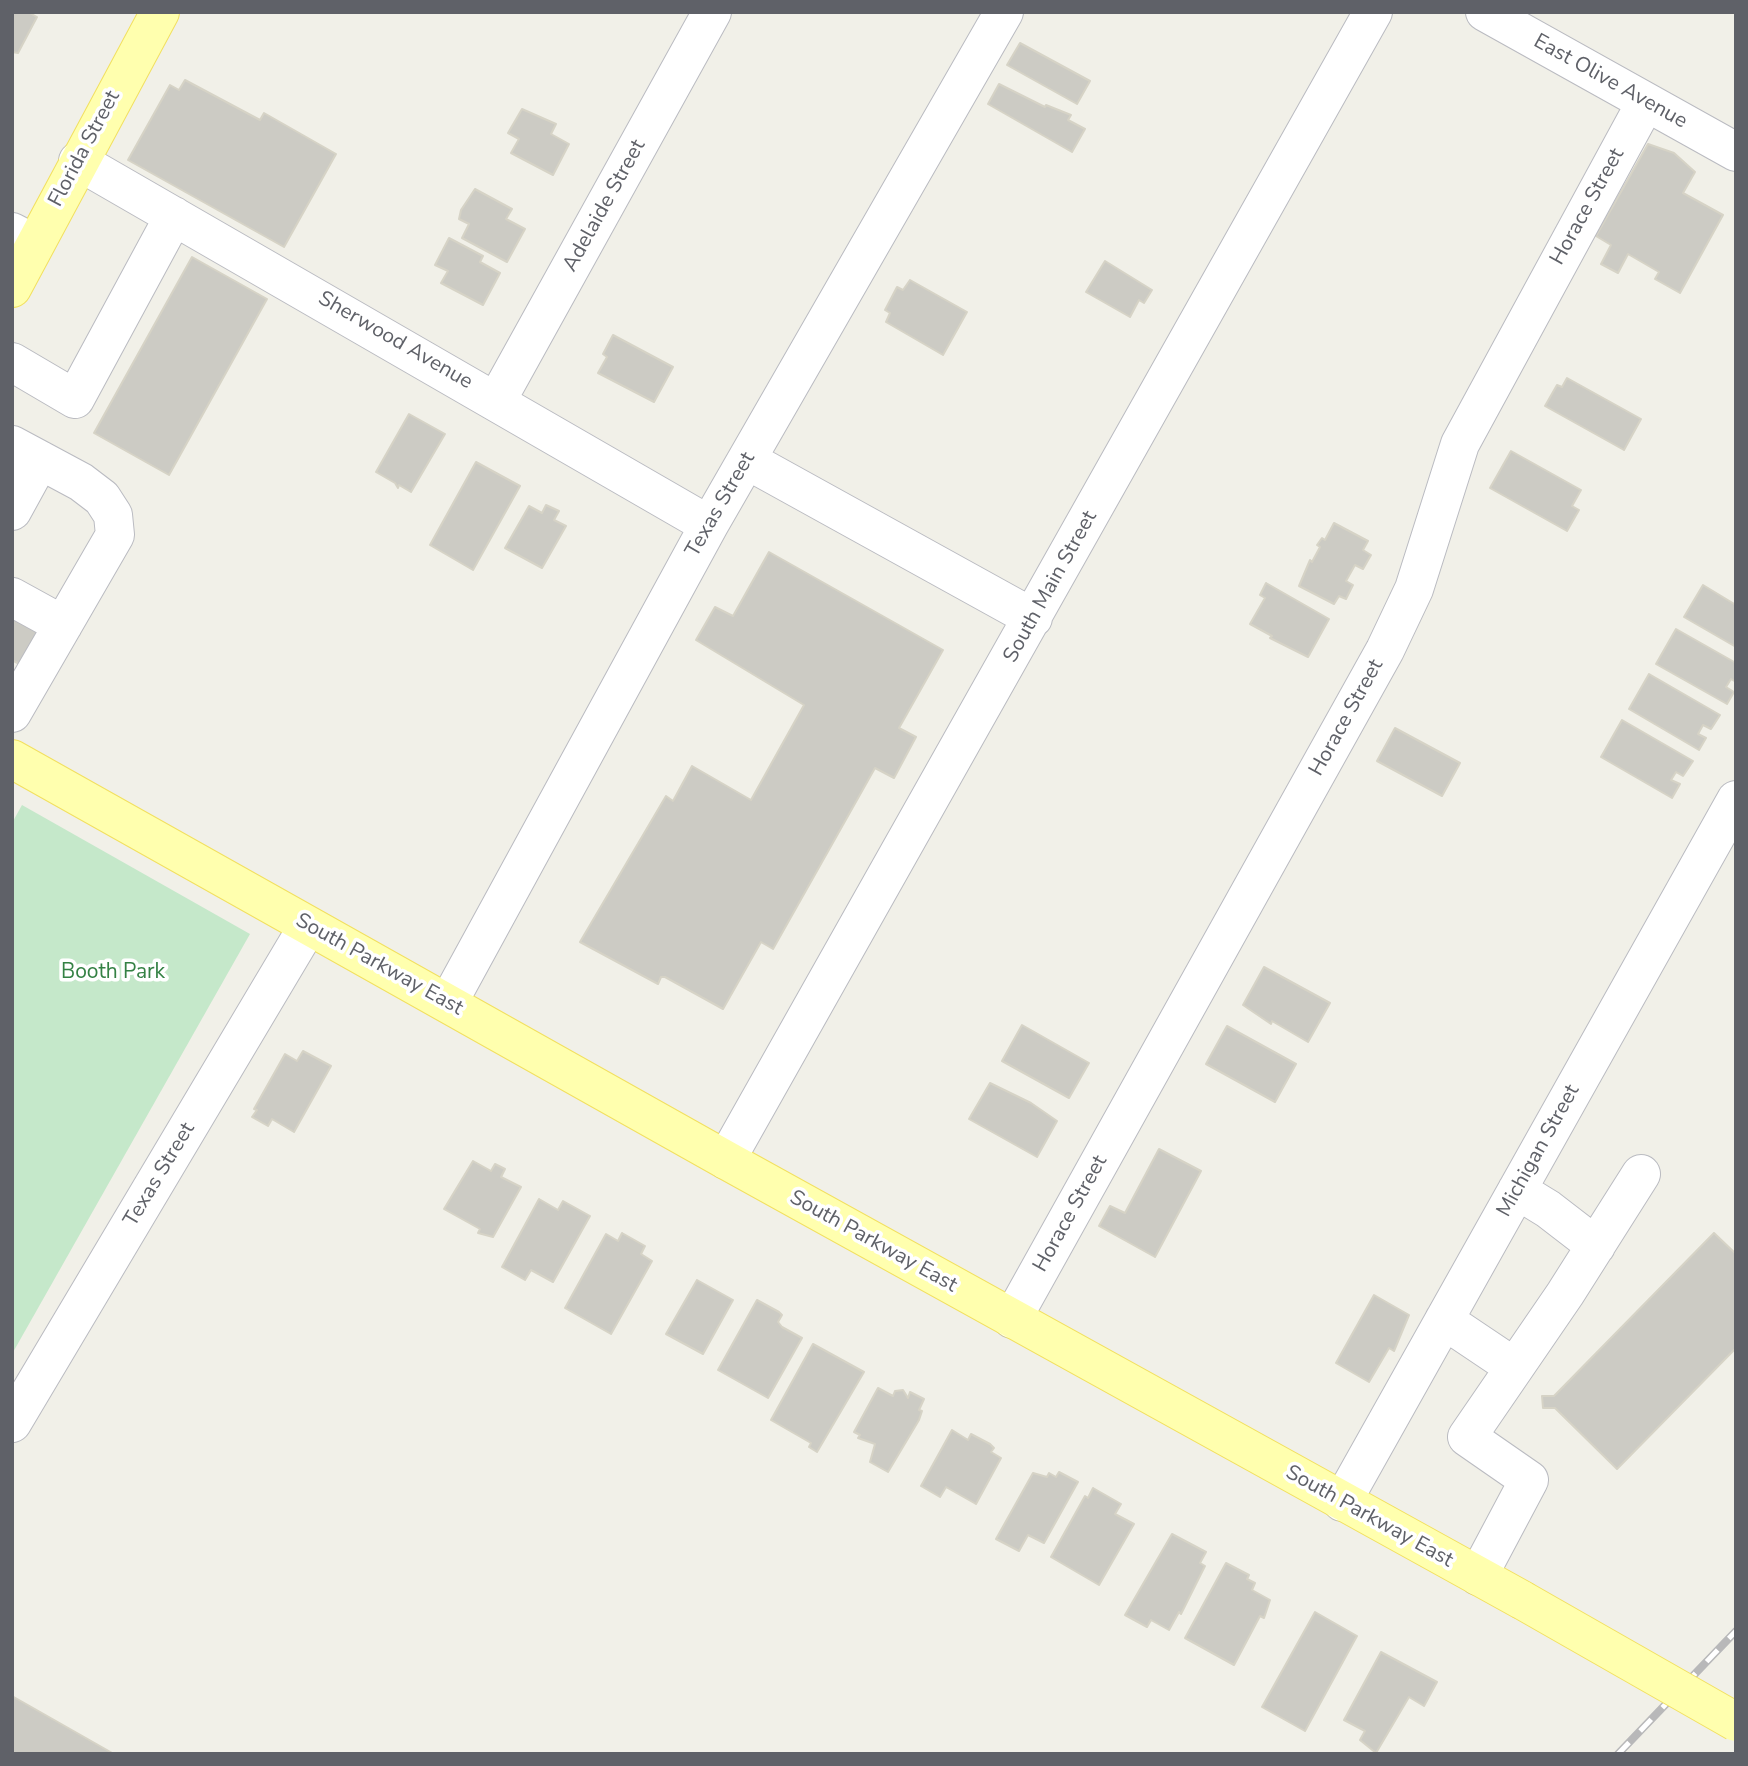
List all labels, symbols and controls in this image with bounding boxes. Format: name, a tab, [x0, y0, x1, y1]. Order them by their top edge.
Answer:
street label: East Olive Avenue	[1529, 29, 1691, 135]
street label: Florida Street	[44, 87, 126, 211]
street label: Adelaide Street	[558, 136, 652, 276]
street label: Horace Street	[1546, 144, 1630, 270]
street label: Sherwood Avenue	[313, 287, 477, 395]
street label: Texas Street	[681, 448, 761, 562]
street label: South Main Street	[999, 507, 1103, 667]
street label: Horace Street	[1305, 655, 1389, 781]
street label: South Parkway East	[291, 908, 467, 1022]
park label: Booth Park	[61, 960, 165, 986]
street label: Michigan Street	[1492, 1080, 1586, 1222]
street label: Texas Street	[119, 1118, 201, 1232]
street label: Horace Street	[1029, 1151, 1113, 1277]
street label: South Parkway East	[785, 1185, 961, 1299]
street label: South Parkway East	[1281, 1460, 1457, 1574]

